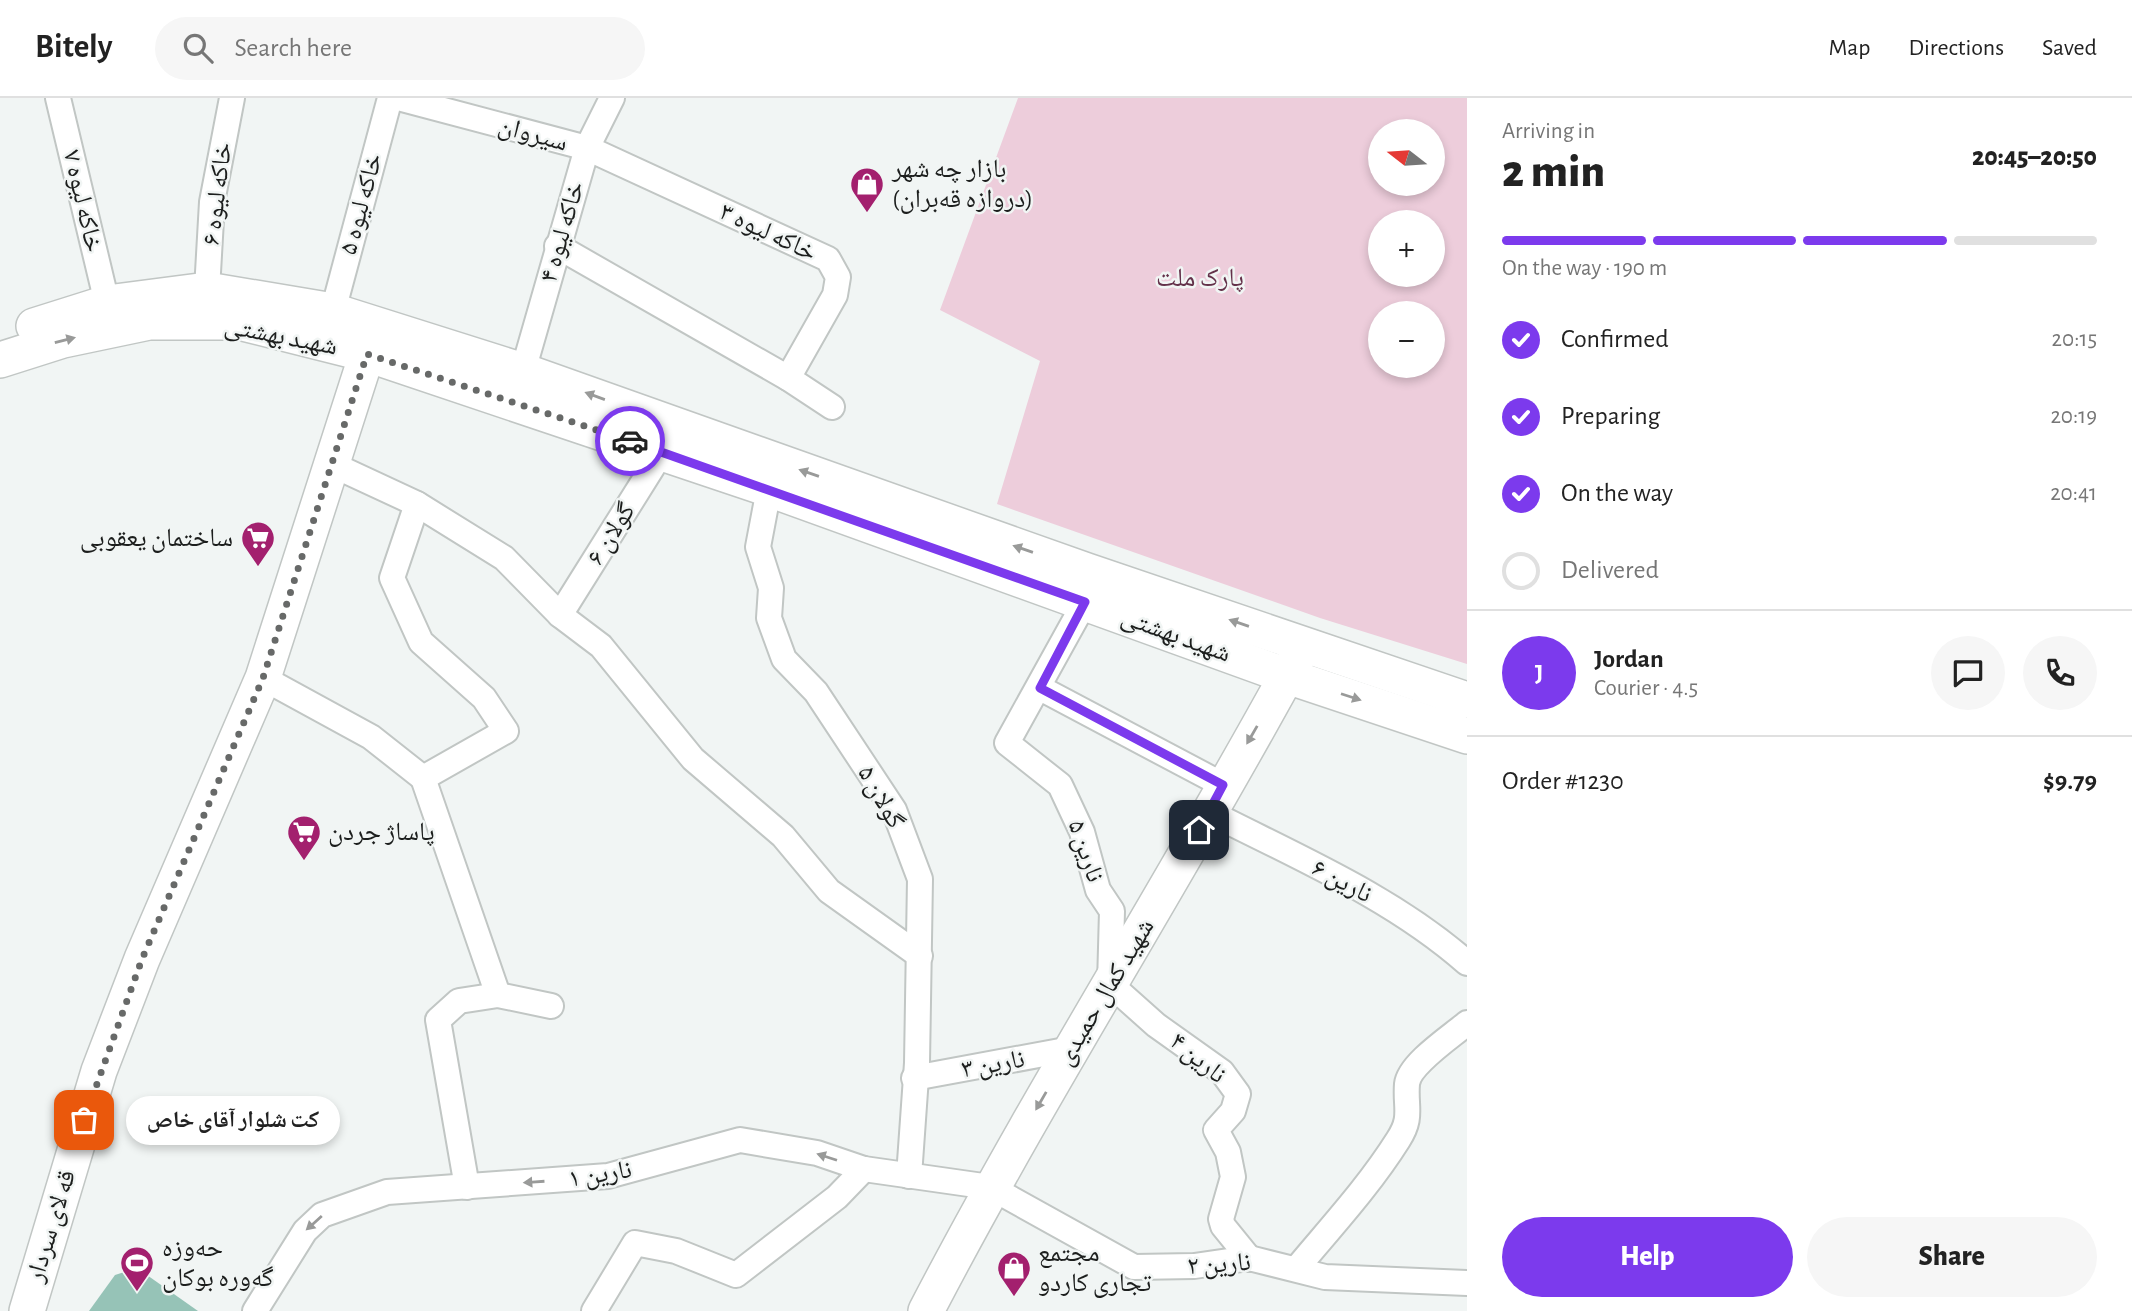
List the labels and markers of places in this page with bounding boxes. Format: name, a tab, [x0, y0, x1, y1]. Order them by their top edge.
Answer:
place label: بازار چه شهر (دروازه قه‌بران)	[891, 156, 1033, 214]
shop icon: بازار چه شهر (دروازه قه‌بران)	[848, 165, 886, 214]
supermarket icon: ساختمان یعقوبی	[239, 519, 277, 568]
place label: ساختمان یعقوبی	[80, 525, 233, 553]
pin	[1169, 800, 1229, 860]
supermarket icon: پاساژ جردن	[285, 813, 323, 862]
place label: پاساژ جردن	[328, 819, 435, 847]
pin	[54, 1090, 114, 1150]
callout: کت شلوار آقای خاص	[126, 1096, 340, 1144]
place label: حه‌وزه گه‌وره بوکان	[162, 1235, 274, 1293]
place label: مجتمع تجاری کاردو	[1038, 1240, 1152, 1298]
sports icon: حه‌وزه گه‌وره بوکان	[118, 1244, 156, 1293]
shop icon: مجتمع تجاری کاردو	[995, 1249, 1033, 1298]

